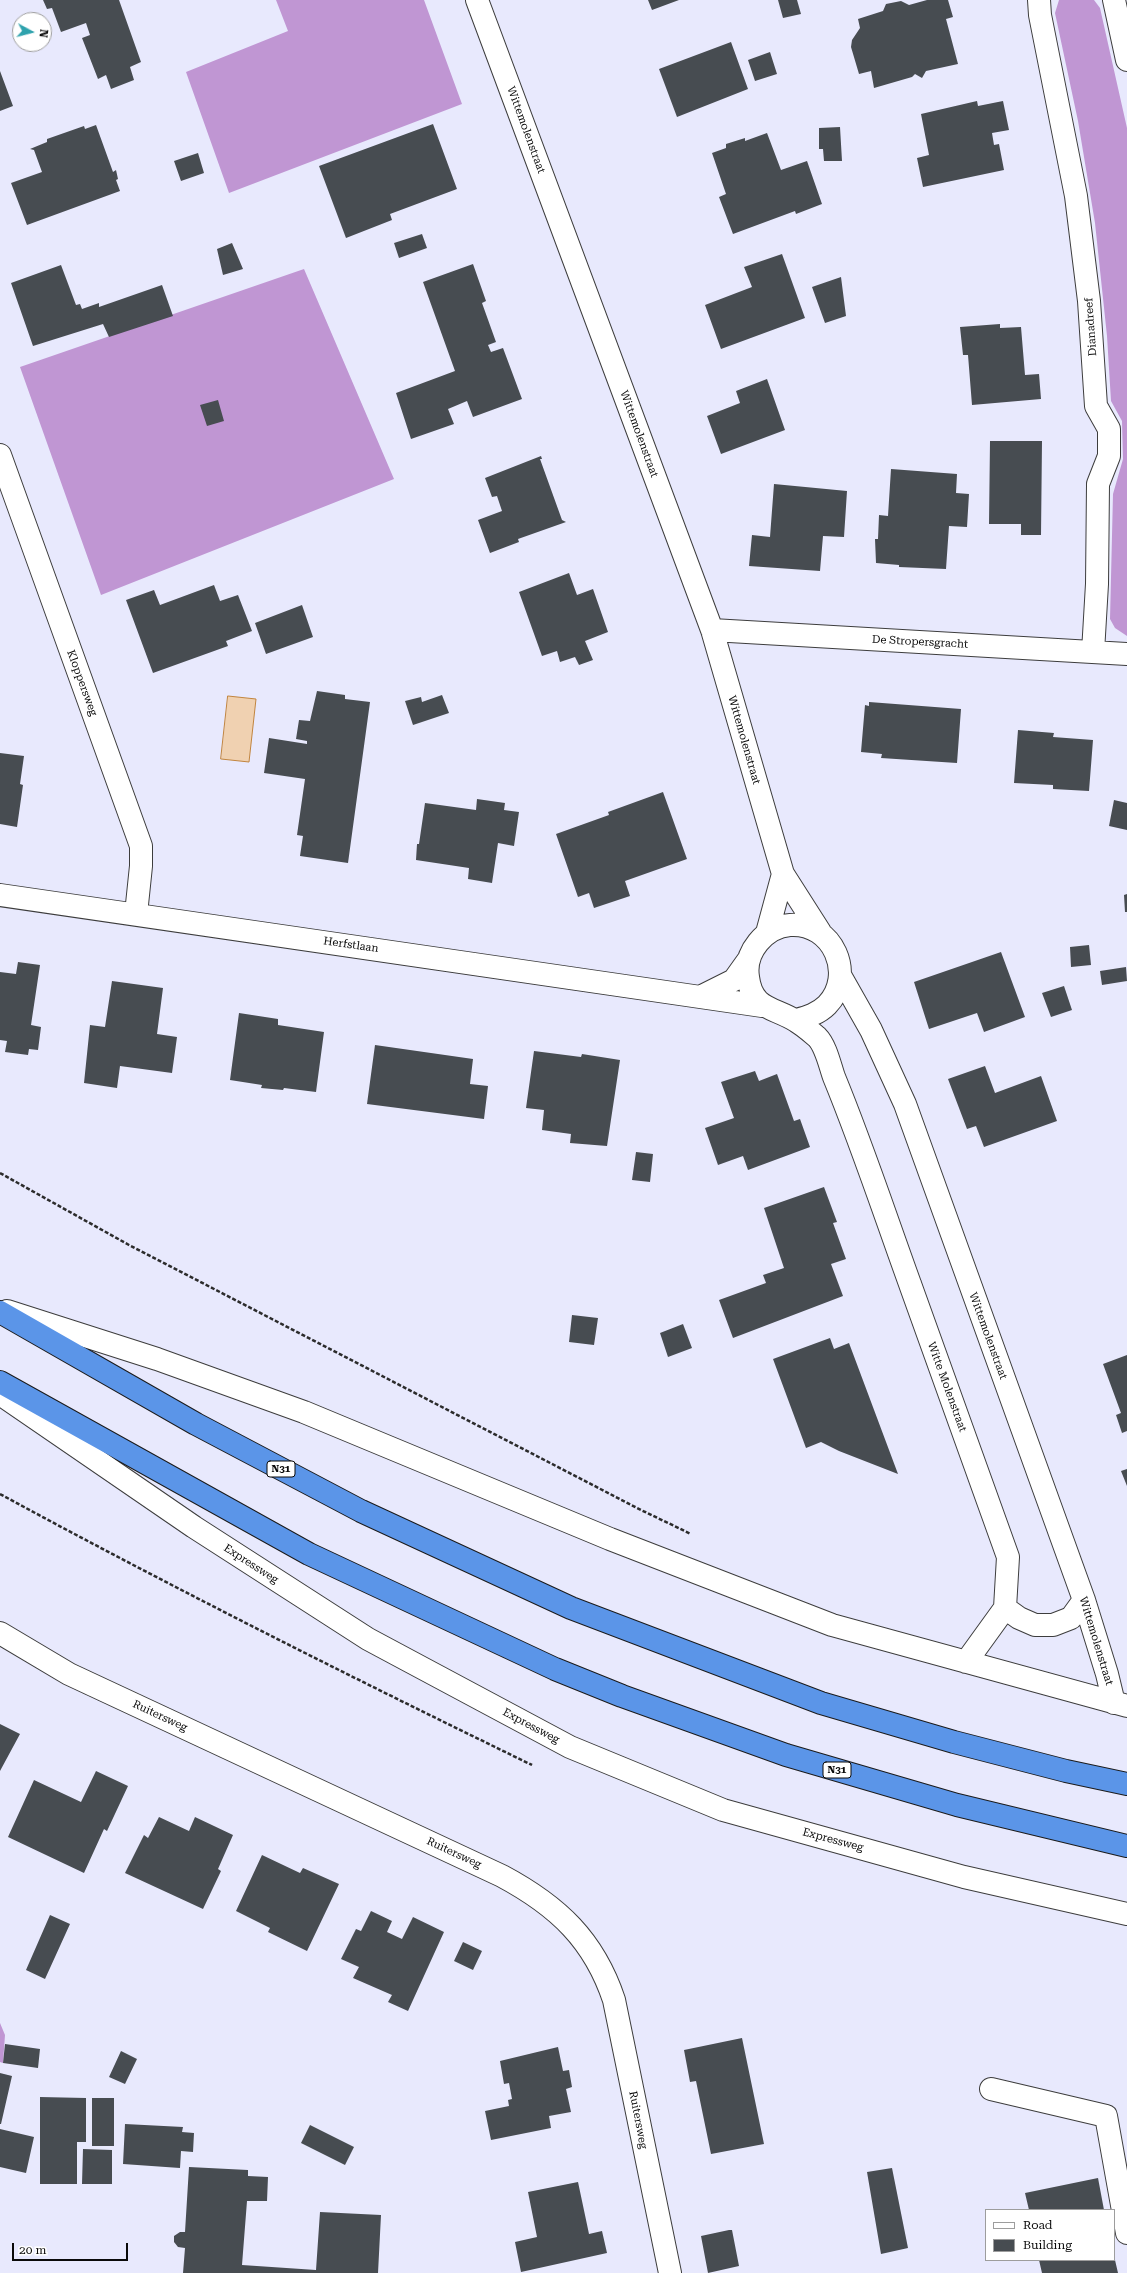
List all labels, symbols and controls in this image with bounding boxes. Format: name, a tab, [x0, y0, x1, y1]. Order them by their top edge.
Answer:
north arrow	[12, 12, 52, 52]
text: N	[36, 28, 50, 38]
street label: Wittemolenstraat	[504, 85, 548, 175]
street label: Dianadreef	[1082, 297, 1100, 357]
street label: Wittemolenstraat	[617, 389, 661, 479]
street label: De Stropersgracht	[872, 633, 968, 651]
street label: Kloppersweg	[64, 648, 100, 718]
street label: Wittemolenstraat	[725, 694, 763, 786]
street label: Herfstlaan	[323, 935, 379, 955]
street label: Wittemolenstraat	[966, 1291, 1010, 1381]
street label: Witte Molenstraat	[925, 1340, 969, 1434]
road number: N31	[267, 1461, 295, 1477]
street label: Expressweg	[221, 1541, 281, 1587]
street label: Wittemolenstraat	[1076, 1595, 1116, 1687]
street label: Ruitersweg	[131, 1698, 189, 1734]
street label: Expressweg	[500, 1706, 562, 1746]
road number: N31	[823, 1762, 851, 1778]
street label: Expressweg	[801, 1826, 865, 1854]
street label: Ruitersweg	[425, 1835, 483, 1871]
street label: Ruitersweg	[626, 2090, 650, 2150]
legend	[985, 2209, 1115, 2261]
text: Road	[1023, 2218, 1052, 2232]
scale bar	[14, 2235, 130, 2261]
text: Building	[1023, 2238, 1072, 2252]
text: 20 m	[19, 2243, 46, 2257]

